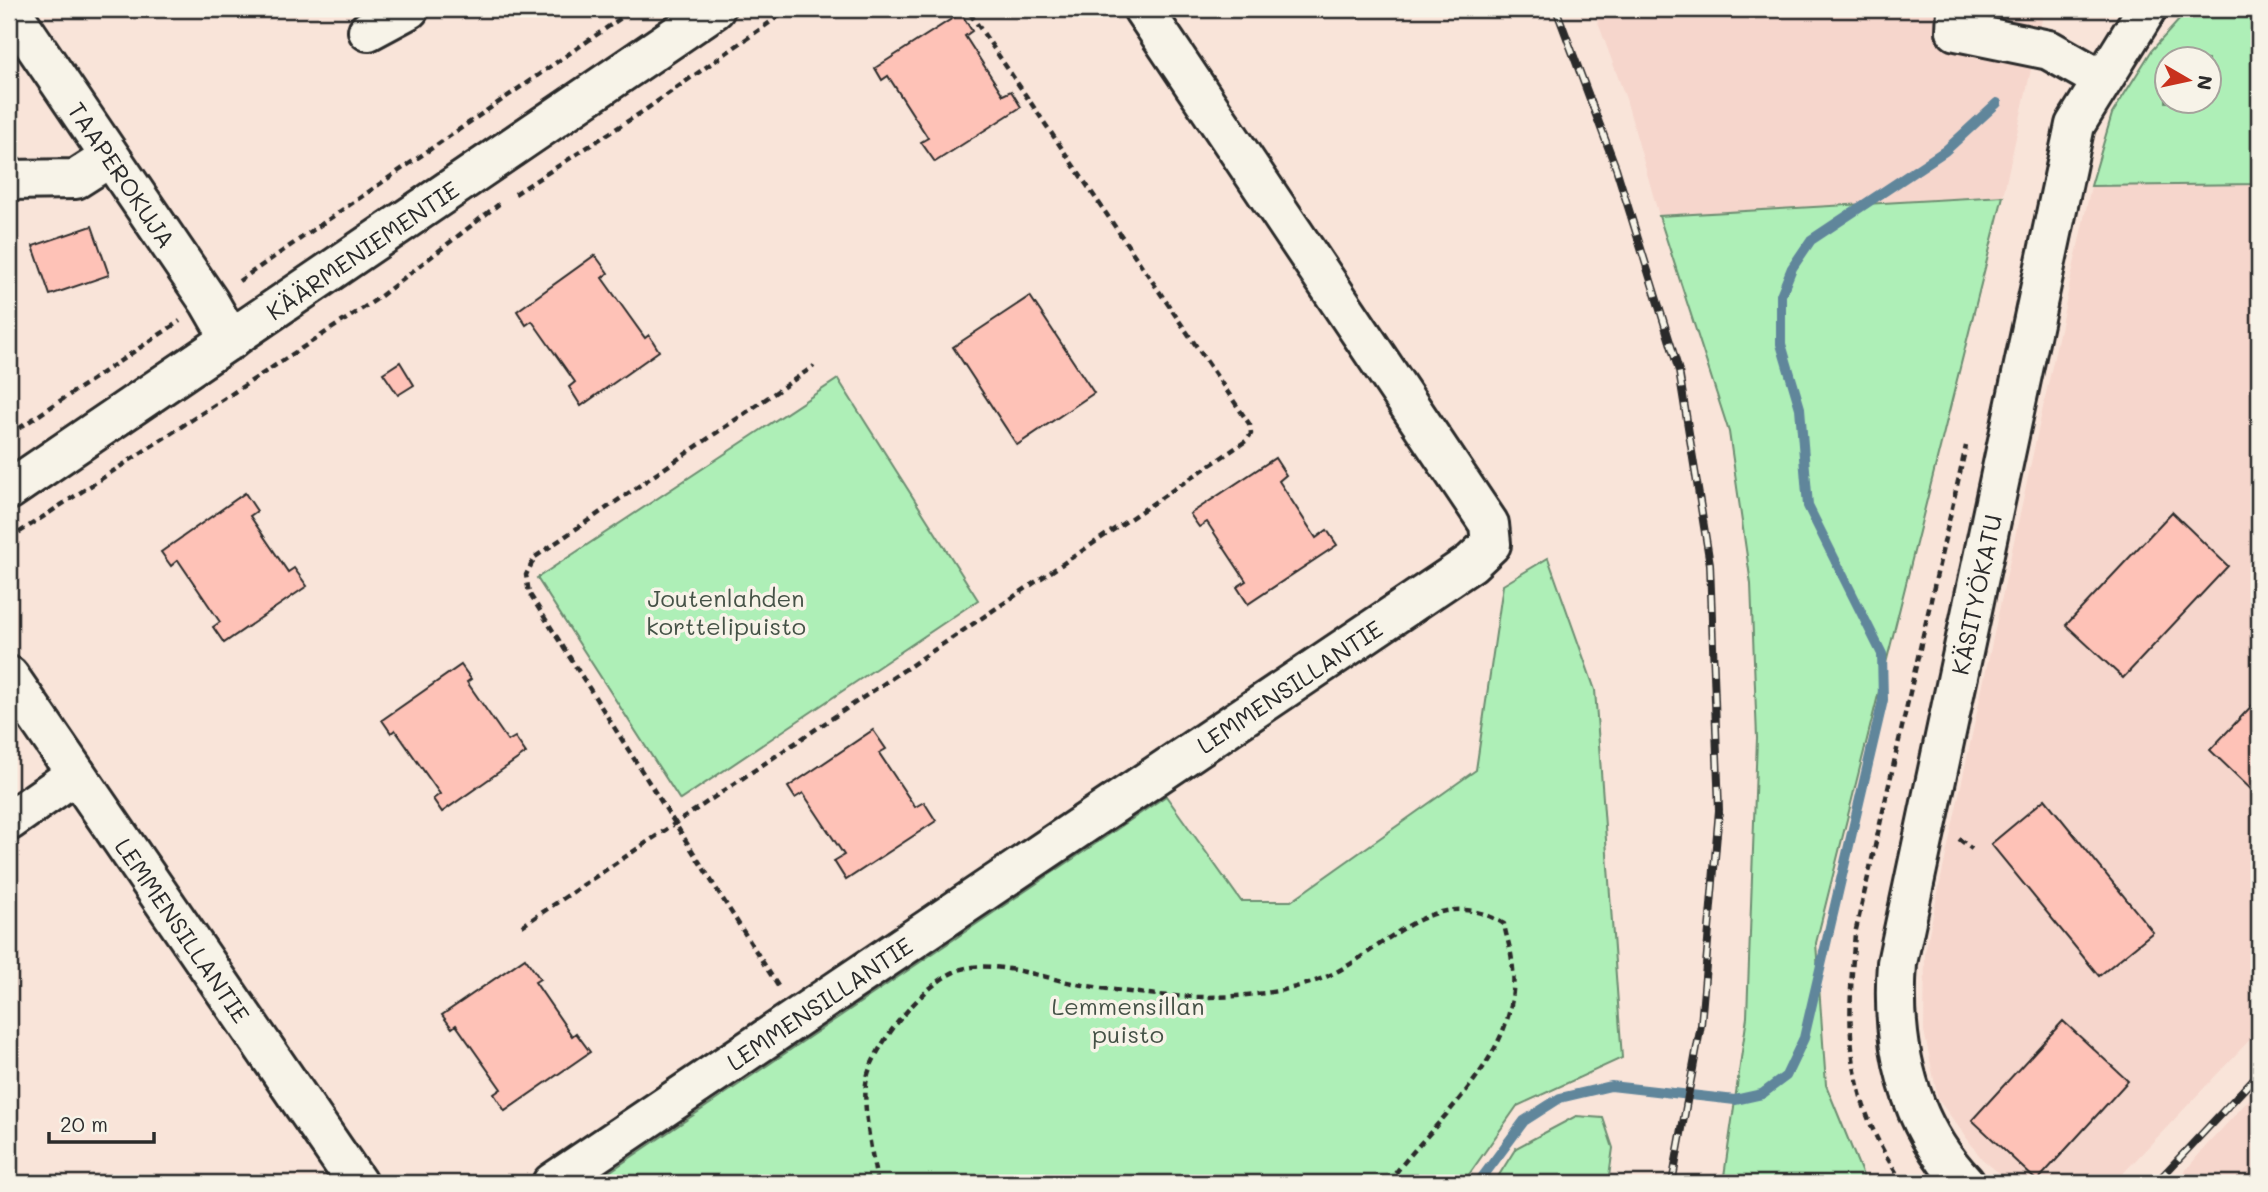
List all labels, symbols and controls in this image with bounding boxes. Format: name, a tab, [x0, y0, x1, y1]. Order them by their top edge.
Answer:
north arrow	[2152, 46, 2222, 116]
text: N	[2192, 74, 2219, 92]
street label: TAAPEROKUJA	[62, 95, 183, 253]
street label: KÄÄRMENIEMENTIE	[260, 173, 464, 326]
street label: KÄSITYÖKATU	[1943, 512, 2007, 677]
park label: Joutenlahden korttelipuisto	[646, 582, 806, 641]
street label: LEMMENSILLANTIE	[1190, 612, 1388, 759]
street label: LEMMENSILLANTIE	[109, 832, 258, 1028]
street label: LEMMENSILLANTIE	[720, 929, 918, 1077]
park label: Lemmensillan puisto	[1051, 990, 1205, 1049]
scale bar	[49, 1101, 154, 1145]
text: 20 m	[60, 1110, 108, 1137]

